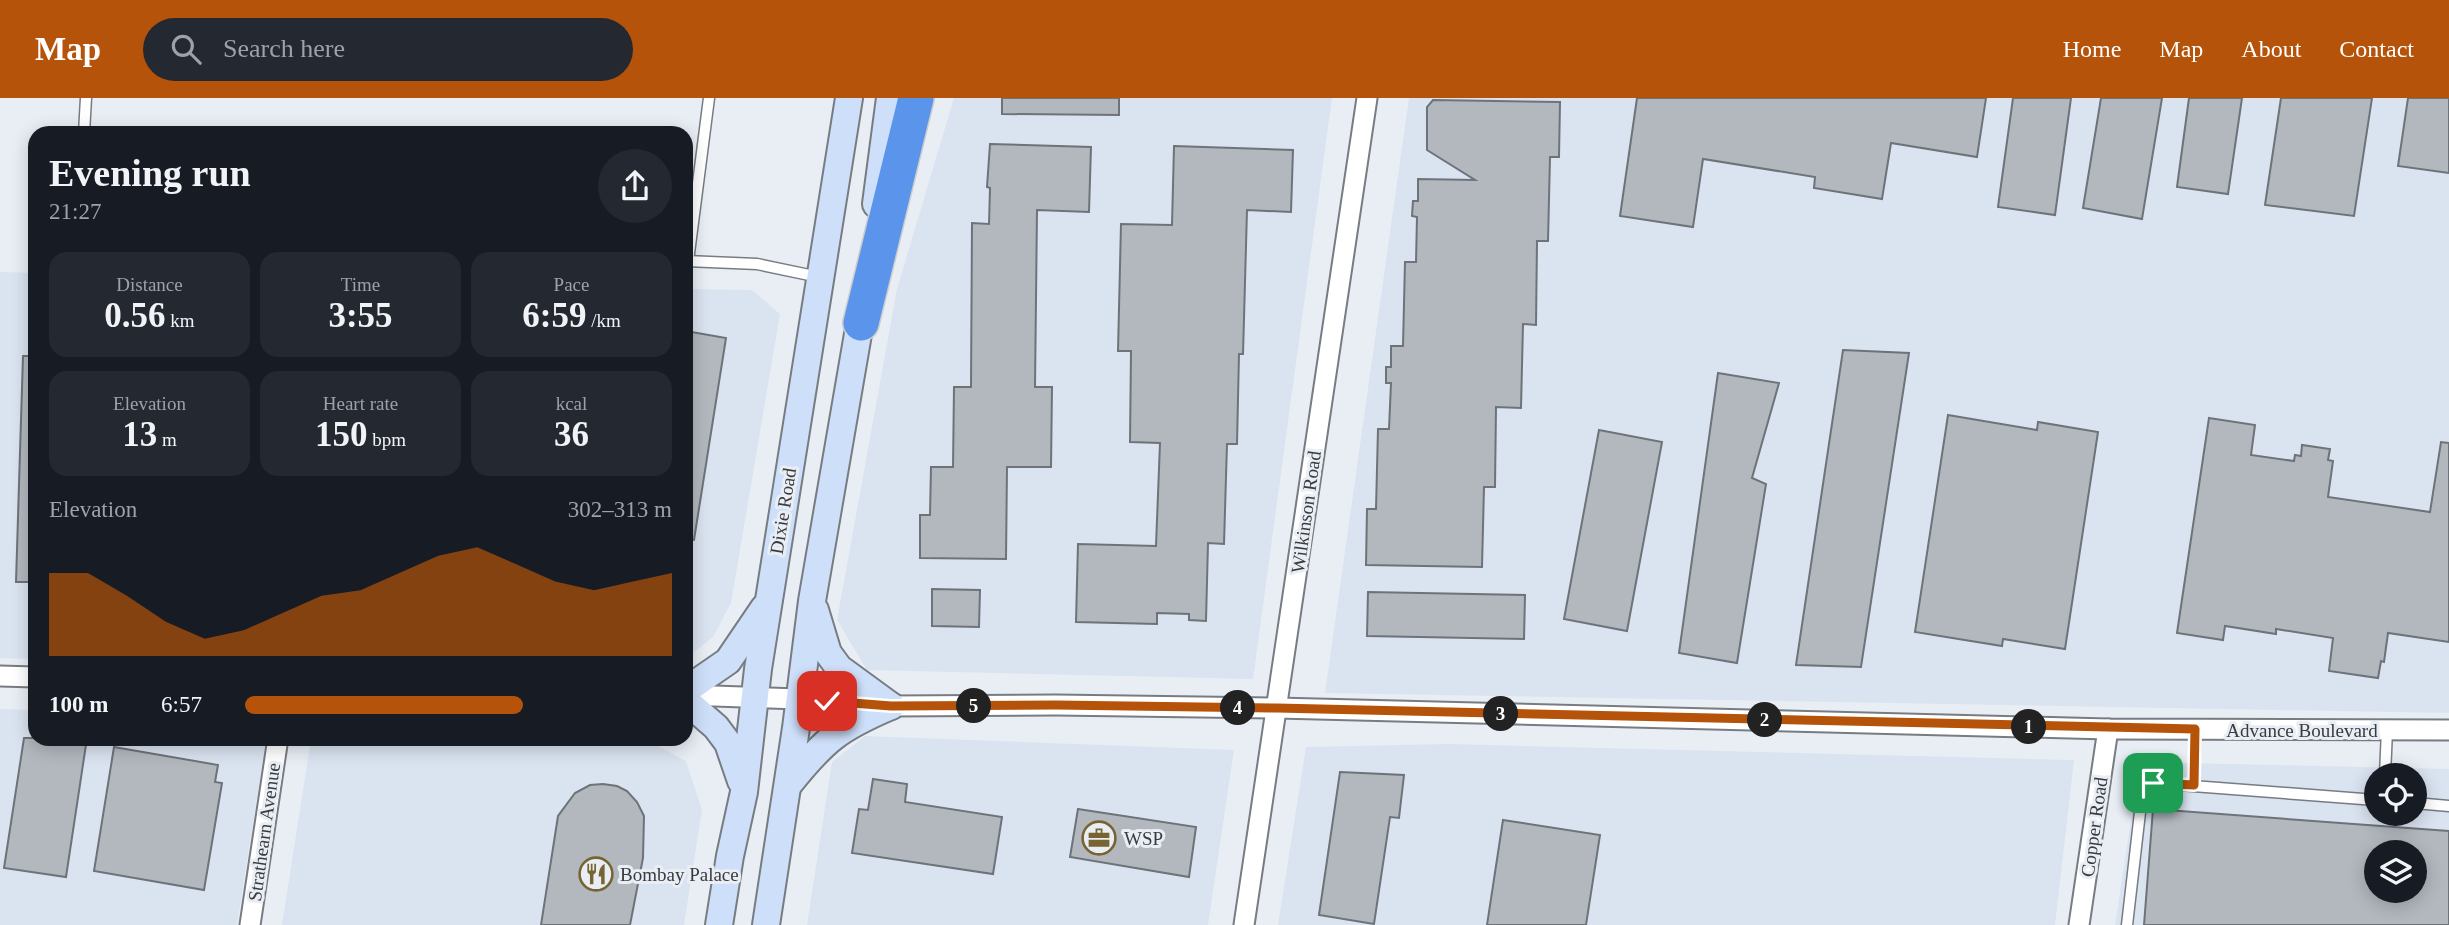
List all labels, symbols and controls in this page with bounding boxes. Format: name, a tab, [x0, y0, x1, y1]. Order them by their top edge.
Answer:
search box	[143, 18, 633, 81]
icon: search	[167, 30, 205, 68]
text: Map	[35, 31, 101, 67]
text: Search here	[223, 34, 345, 63]
text: Home	[2063, 36, 2121, 62]
text: Map	[2159, 36, 2203, 62]
text: About	[2241, 36, 2301, 62]
text: Contact	[2339, 36, 2414, 62]
button: share	[598, 149, 672, 223]
text: Evening run	[49, 152, 251, 194]
text: 21:27	[49, 199, 101, 224]
text: Distance	[116, 274, 183, 295]
text: Time	[341, 274, 380, 295]
text: Pace	[554, 274, 589, 295]
text: 0.56	[104, 296, 166, 335]
text: 3:55	[328, 296, 393, 335]
text: 6:59	[522, 296, 586, 335]
text: km	[166, 310, 195, 331]
text: /km	[586, 310, 621, 331]
text: Elevation	[113, 393, 186, 414]
text: Heart rate	[323, 393, 398, 414]
text: kcal	[556, 393, 587, 414]
text: 13	[122, 415, 157, 454]
text: 150	[315, 415, 367, 454]
text: 36	[554, 415, 589, 454]
text: m	[157, 429, 177, 450]
text: bpm	[367, 429, 406, 450]
street label: Wilkinson Road	[1287, 449, 1325, 574]
street label: Dixie Road	[766, 466, 800, 556]
text: Elevation	[49, 497, 137, 522]
text: 302–313 m	[568, 497, 672, 522]
pin	[797, 671, 857, 731]
icon: check	[808, 682, 846, 720]
pin: 5	[956, 688, 992, 724]
pin: 4	[1220, 690, 1256, 726]
text: 100 m	[49, 692, 108, 717]
text: 6:57	[161, 692, 202, 717]
text: 5	[969, 695, 978, 716]
pin: 3	[1484, 696, 1518, 732]
text: 4	[1233, 697, 1242, 718]
pin: 2	[1748, 702, 1782, 738]
text: 3	[1496, 703, 1505, 724]
text: 2	[1760, 709, 1769, 730]
pin: 1	[2011, 710, 2046, 744]
text: 1	[2024, 716, 2033, 737]
street label: Advance Boulevard	[2226, 720, 2378, 741]
pin	[2123, 753, 2183, 813]
street label: Strathearn Avenue	[244, 761, 284, 903]
map controls	[2364, 763, 2427, 903]
button: locate	[2364, 763, 2427, 826]
icon: arrive	[2134, 764, 2172, 802]
street label: Copper Road	[2077, 775, 2111, 878]
office icon: WSP	[1080, 819, 1118, 857]
place label: WSP	[1124, 828, 1163, 849]
button: layers	[2364, 840, 2427, 903]
restaurant icon: Bombay Palace	[577, 855, 615, 893]
place label: Bombay Palace	[620, 864, 739, 885]

